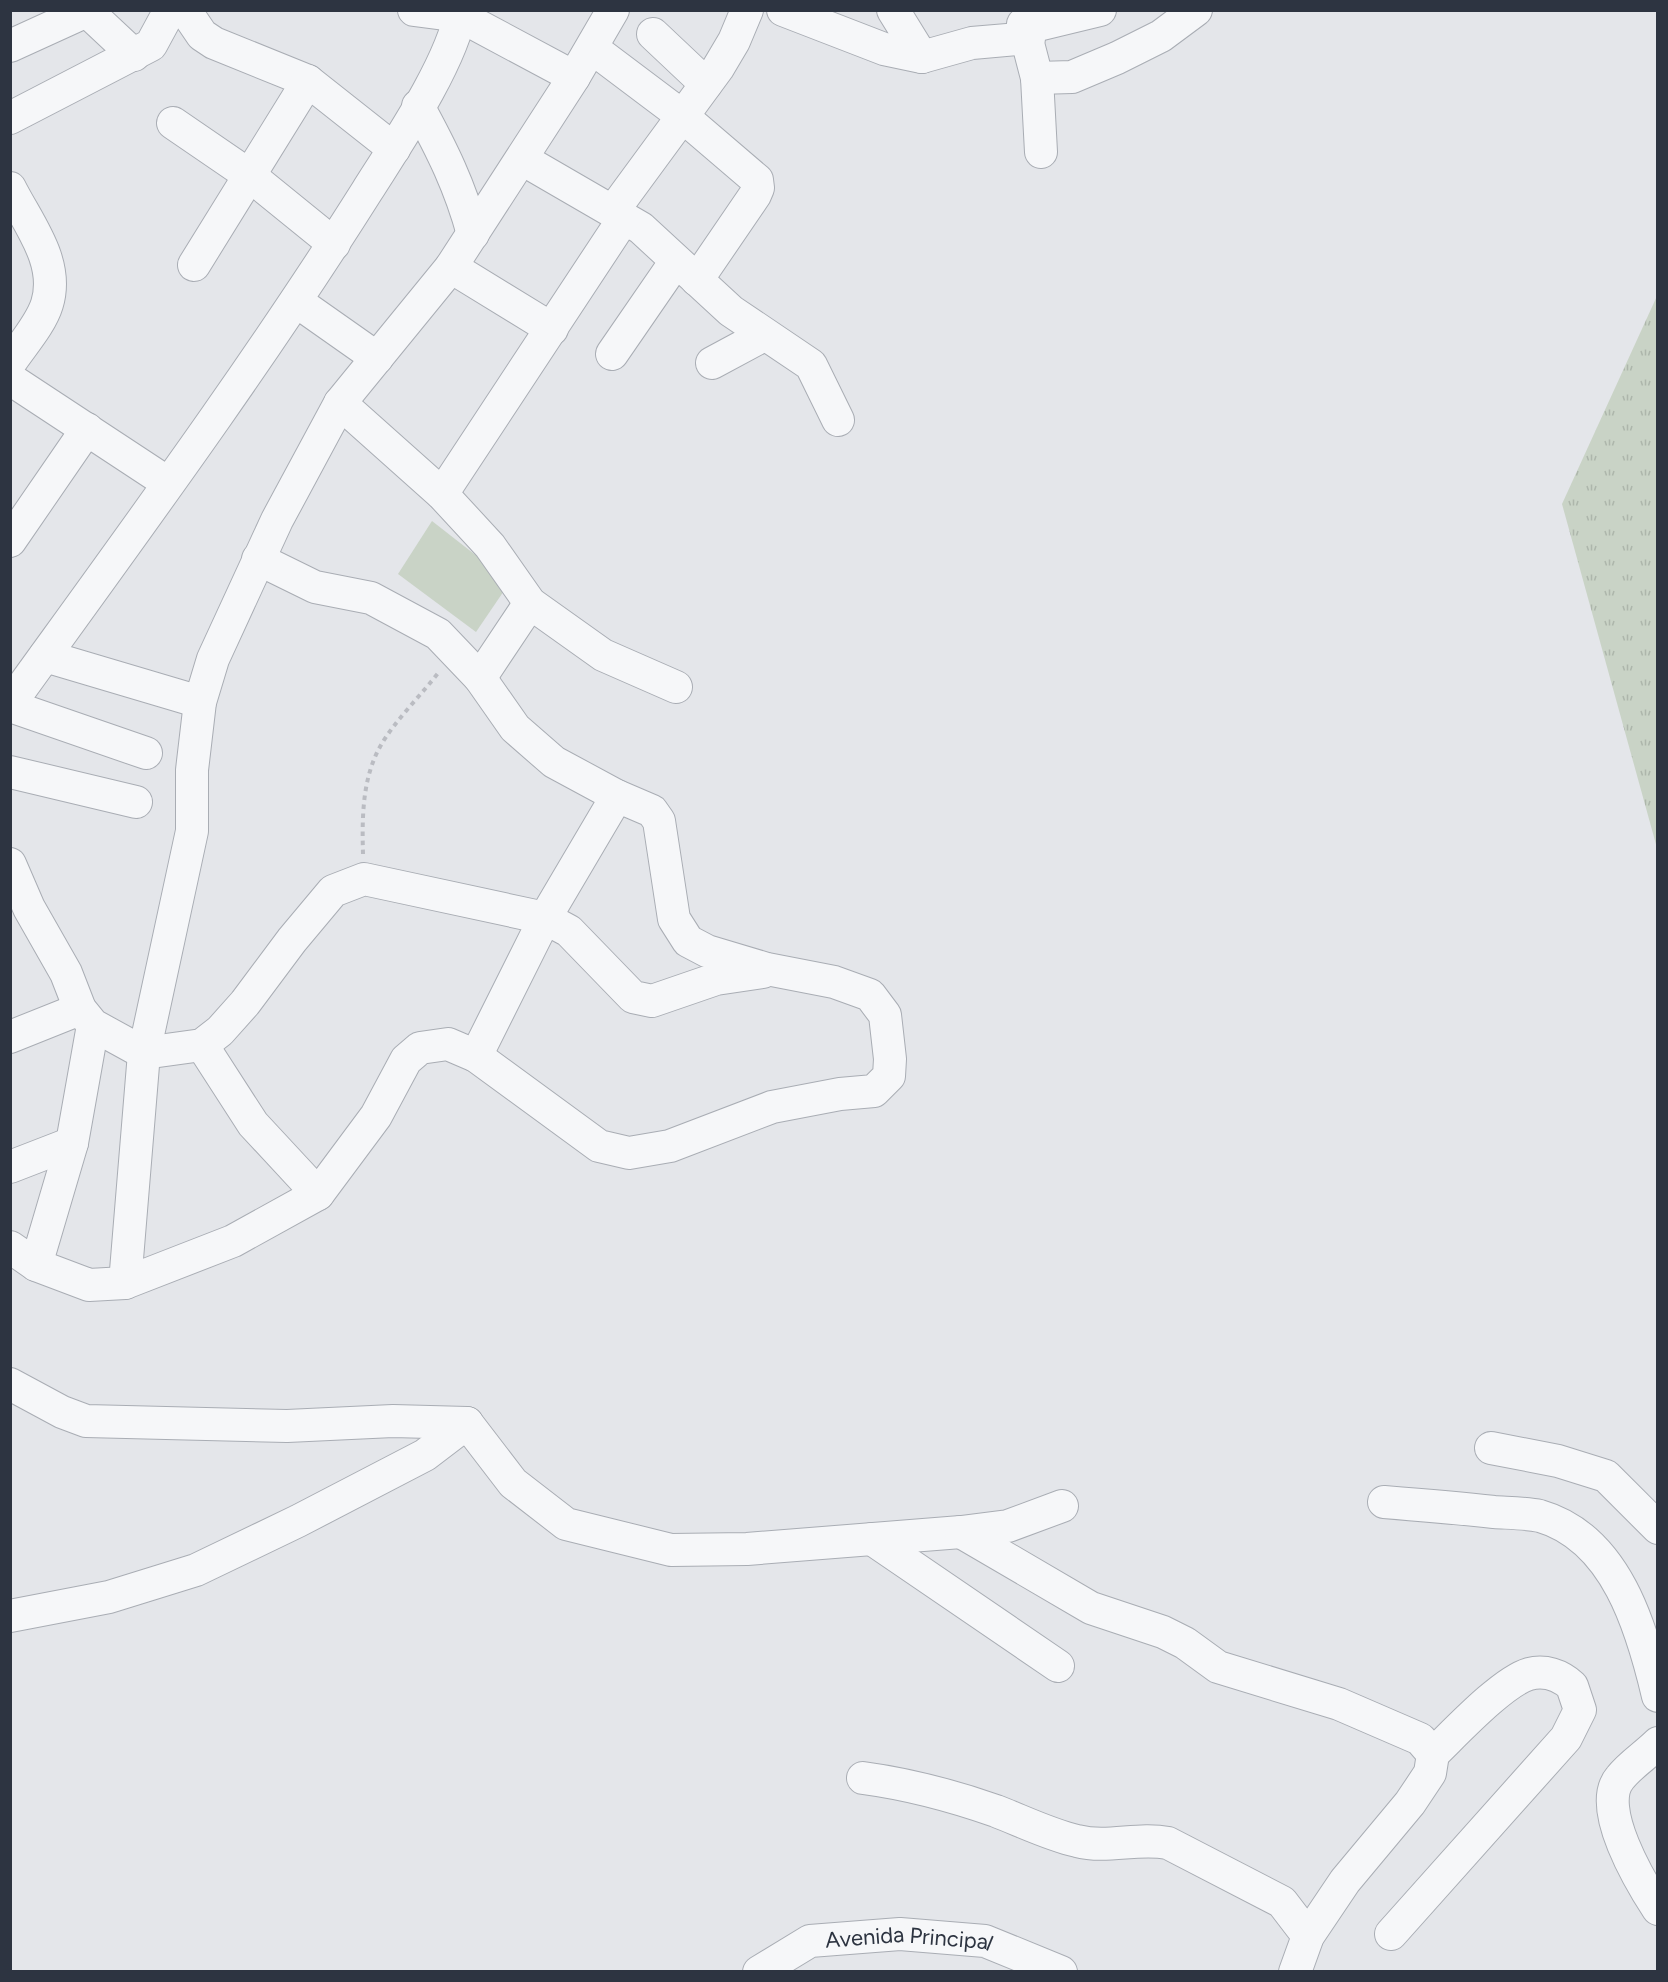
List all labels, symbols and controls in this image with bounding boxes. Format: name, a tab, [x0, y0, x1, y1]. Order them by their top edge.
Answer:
street label: Avenida Principal	[824, 1921, 997, 1957]

